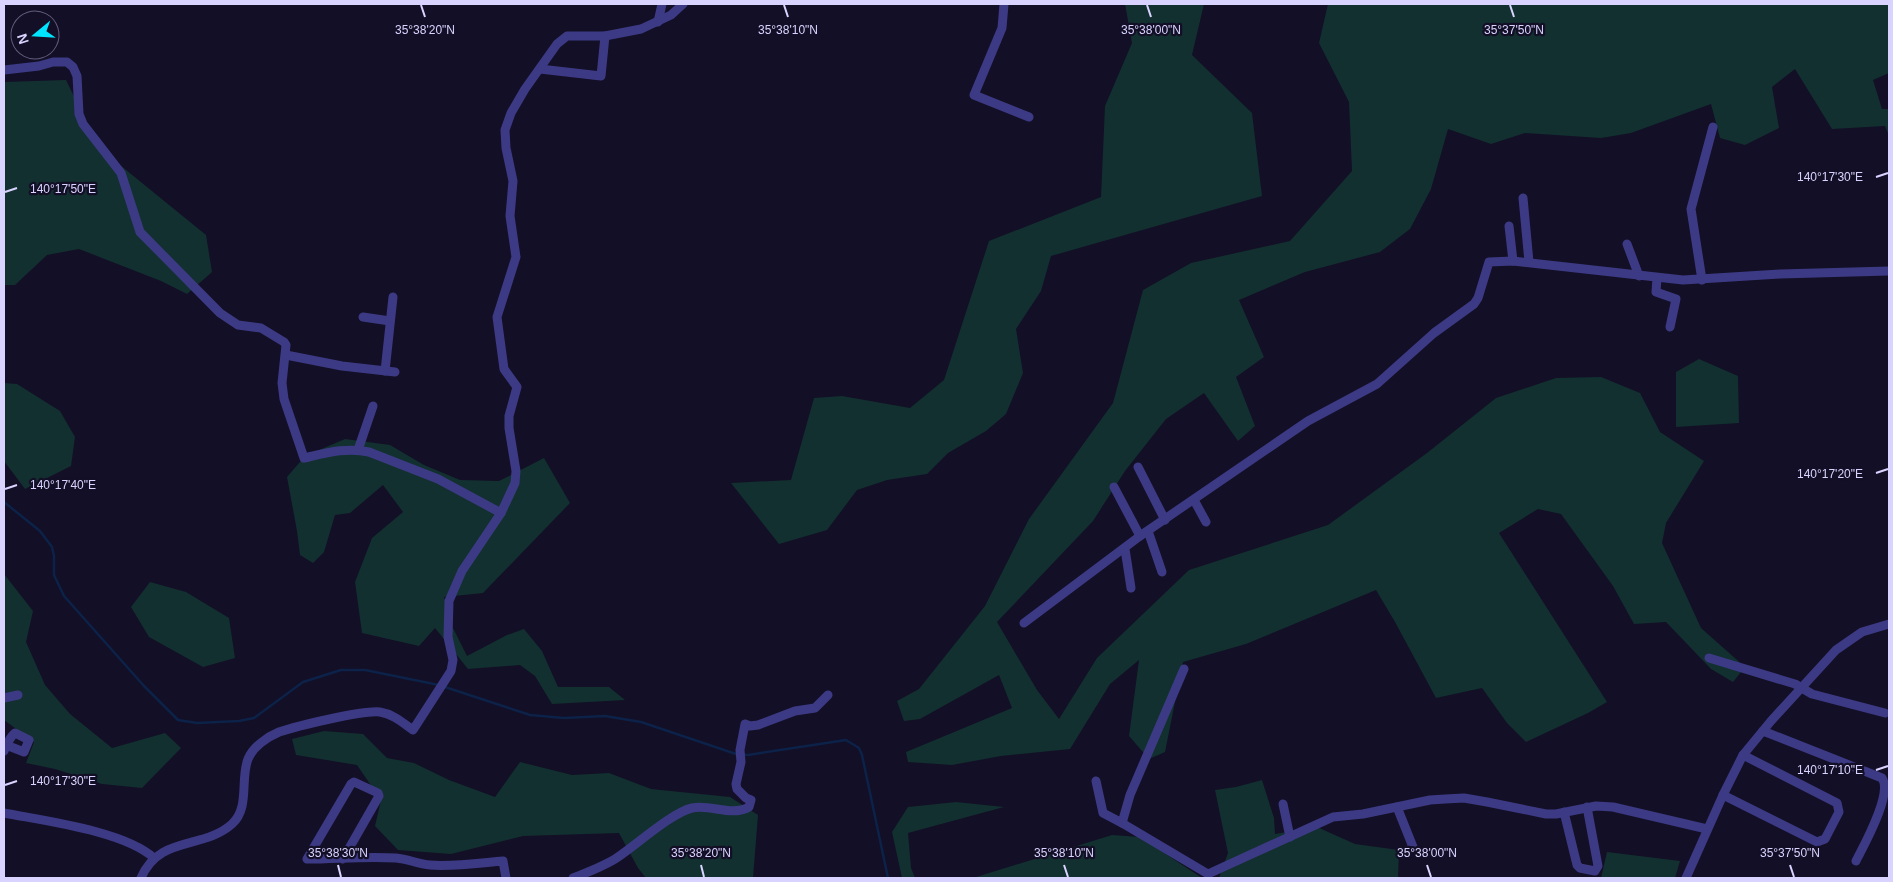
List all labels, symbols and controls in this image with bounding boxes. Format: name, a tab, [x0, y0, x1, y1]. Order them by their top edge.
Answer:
north arrow	[10, 10, 60, 60]
text: 35°38'20"N	[395, 23, 455, 37]
text: 35°38'10"N	[758, 23, 818, 37]
text: 35°38'00"N	[1121, 23, 1181, 37]
text: 35°37'50"N	[1484, 23, 1544, 37]
text: N	[13, 32, 32, 46]
text: 140°17'30"E	[1797, 170, 1863, 184]
text: 140°17'50"E	[30, 182, 96, 196]
text: 140°17'20"E	[1797, 467, 1863, 481]
text: 140°17'40"E	[30, 478, 96, 492]
text: 140°17'10"E	[1797, 763, 1863, 777]
text: 140°17'30"E	[30, 774, 96, 788]
text: 35°38'30"N	[308, 846, 368, 860]
text: 35°38'20"N	[671, 846, 731, 860]
text: 35°38'10"N	[1034, 846, 1094, 860]
text: 35°38'00"N	[1397, 846, 1457, 860]
text: 35°37'50"N	[1760, 846, 1820, 860]

